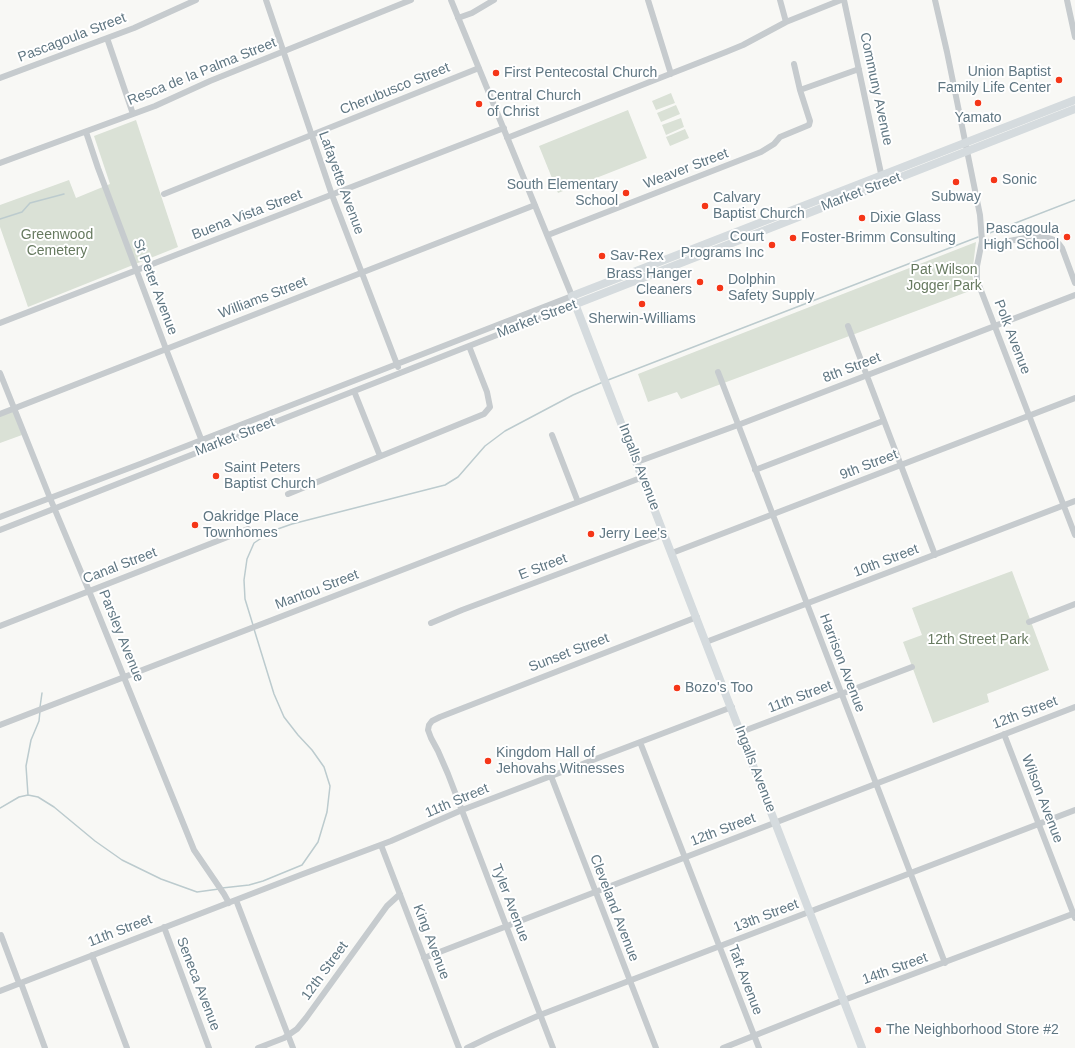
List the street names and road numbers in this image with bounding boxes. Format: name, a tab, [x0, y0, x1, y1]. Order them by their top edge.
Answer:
street label: Pascagoula Street	[16, 10, 128, 66]
street label: Communy Avenue	[856, 31, 896, 147]
street label: Resca de la Palma Street	[125, 34, 279, 110]
street label: Cherubusco Street	[338, 59, 452, 119]
street label: Lafayette Avenue	[315, 129, 367, 237]
street label: Weaver Street	[641, 145, 731, 193]
street label: Market Street	[819, 169, 903, 215]
street label: Buena Vista Street	[190, 186, 304, 244]
street label: St Peter Avenue	[129, 237, 181, 337]
street label: Williams Street	[216, 273, 310, 323]
street label: Market Street	[495, 296, 579, 342]
street label: Polk Avenue	[990, 297, 1034, 377]
street label: 8th Street	[821, 349, 883, 387]
street label: Market Street	[193, 414, 277, 460]
street label: Ingalls Avenue	[615, 421, 663, 513]
street label: 9th Street	[838, 446, 900, 484]
street label: 10th Street	[851, 541, 921, 581]
street label: Canal Street	[81, 544, 159, 588]
street label: E Street	[516, 550, 570, 584]
street label: Mantou Street	[273, 566, 361, 614]
street label: Parsley Avenue	[95, 588, 147, 684]
street label: Harrison Avenue	[816, 611, 868, 715]
street label: Sunset Street	[526, 630, 612, 676]
street label: 11th Street	[766, 677, 834, 717]
street label: 12th Street	[990, 693, 1060, 733]
street label: Ingalls Avenue	[731, 723, 779, 815]
street label: Wilson Avenue	[1017, 753, 1067, 845]
street label: 11th Street	[423, 780, 491, 822]
street label: 12th Street	[688, 810, 758, 850]
street label: Cleveland Avenue	[586, 852, 642, 964]
street label: Tyler Avenue	[488, 862, 532, 944]
street label: 13th Street	[731, 896, 801, 936]
street label: King Avenue	[409, 902, 453, 982]
street label: 11th Street	[86, 911, 154, 951]
street label: Seneca Avenue	[172, 935, 224, 1033]
street label: 12th Street	[298, 938, 352, 1004]
street label: Taft Avenue	[724, 943, 766, 1017]
street label: 14th Street	[860, 949, 930, 989]

